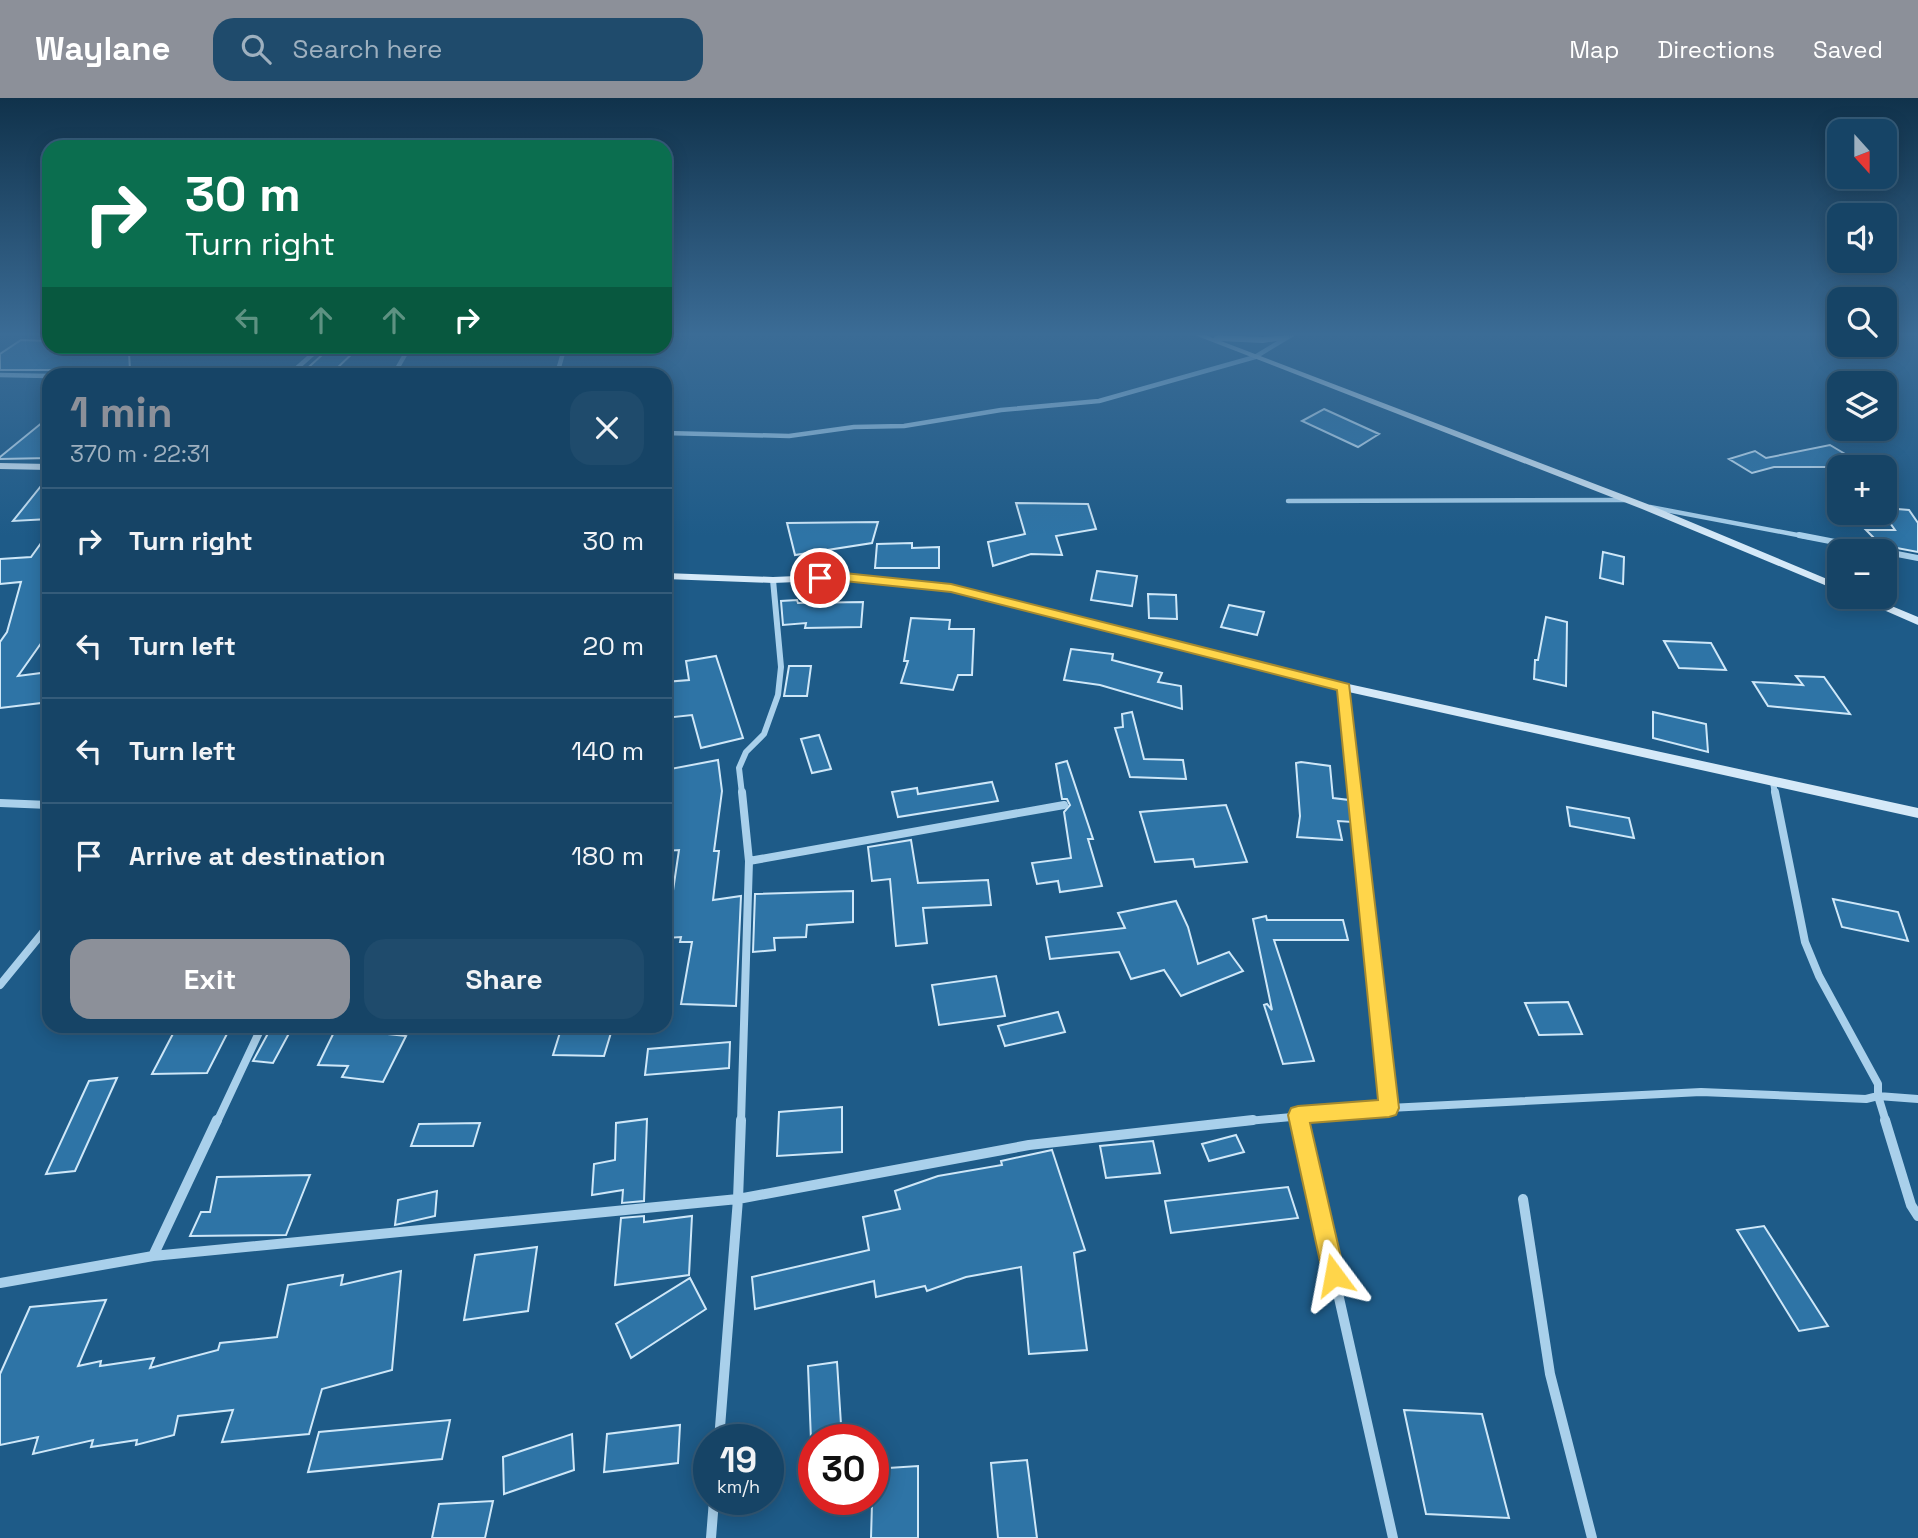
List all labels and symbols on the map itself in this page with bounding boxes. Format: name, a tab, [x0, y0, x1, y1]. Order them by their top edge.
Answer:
north arrow	[1827, 119, 1897, 189]
pin	[790, 548, 850, 608]
position arrow	[1297, 1238, 1371, 1312]
speed limit sign: 30	[798, 1424, 889, 1515]

